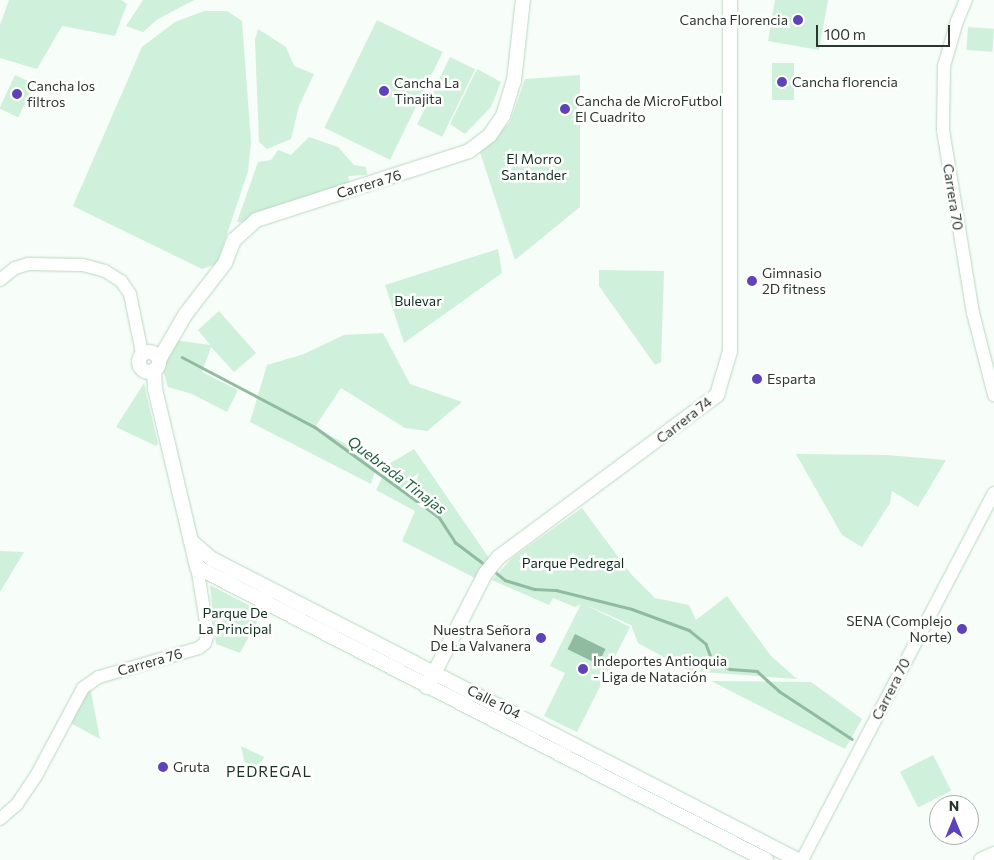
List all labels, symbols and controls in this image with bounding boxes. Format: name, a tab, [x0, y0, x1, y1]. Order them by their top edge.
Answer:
place label: Cancha Florencia	[680, 12, 788, 28]
marker: Cancha Florencia	[792, 14, 804, 26]
scale bar	[819, 15, 953, 47]
text: 100 m	[824, 25, 866, 43]
place label: Cancha florencia	[792, 74, 898, 90]
place label: Cancha La Tinajita	[394, 75, 459, 108]
marker: Cancha florencia	[776, 76, 788, 88]
place label: Cancha los filtros	[27, 78, 95, 110]
marker: Cancha La Tinajita	[378, 85, 390, 97]
marker: Cancha los filtros	[11, 88, 23, 100]
place label: Cancha de MicroFutbol El Cuadrito	[575, 93, 722, 125]
marker: Cancha de MicroFutbol El Cuadrito	[559, 103, 571, 115]
park label: El Morro Santander	[501, 151, 567, 184]
street label: Carrera 70	[939, 163, 967, 231]
street label: Carrera 76	[335, 166, 403, 202]
place label: Gimnasio 2D fitness	[762, 265, 826, 298]
marker: Gimnasio 2D fitness	[746, 275, 758, 287]
park label: Bulevar	[394, 293, 442, 309]
place label: Esparta	[767, 371, 816, 387]
marker: Esparta	[751, 373, 763, 385]
street label: Carrera 74	[653, 393, 715, 447]
water label: Quebrada Tinajas	[344, 432, 450, 518]
park label: Parque Pedregal	[522, 555, 624, 571]
park label: Parque De La Principal	[198, 605, 272, 638]
place label: SENA (Complejo Norte)	[846, 613, 952, 646]
place label: Nuestra Señora De La Valvanera	[430, 622, 531, 654]
marker: SENA (Complejo Norte)	[956, 623, 968, 635]
marker: Nuestra Señora De La Valvanera	[535, 632, 547, 644]
street label: Carrera 76	[116, 645, 184, 679]
place label: Indeportes Antioquia - Liga de Natación	[593, 653, 727, 686]
street label: Carrera 70	[868, 655, 914, 723]
marker: Indeportes Antioquia - Liga de Natación	[577, 663, 589, 675]
street label: Calle 104	[465, 681, 523, 723]
place label: Gruta	[173, 759, 210, 775]
marker: Gruta	[157, 761, 169, 773]
district label: PEDREGAL	[225, 763, 313, 781]
north arrow	[929, 795, 979, 845]
text: N	[949, 797, 959, 814]

